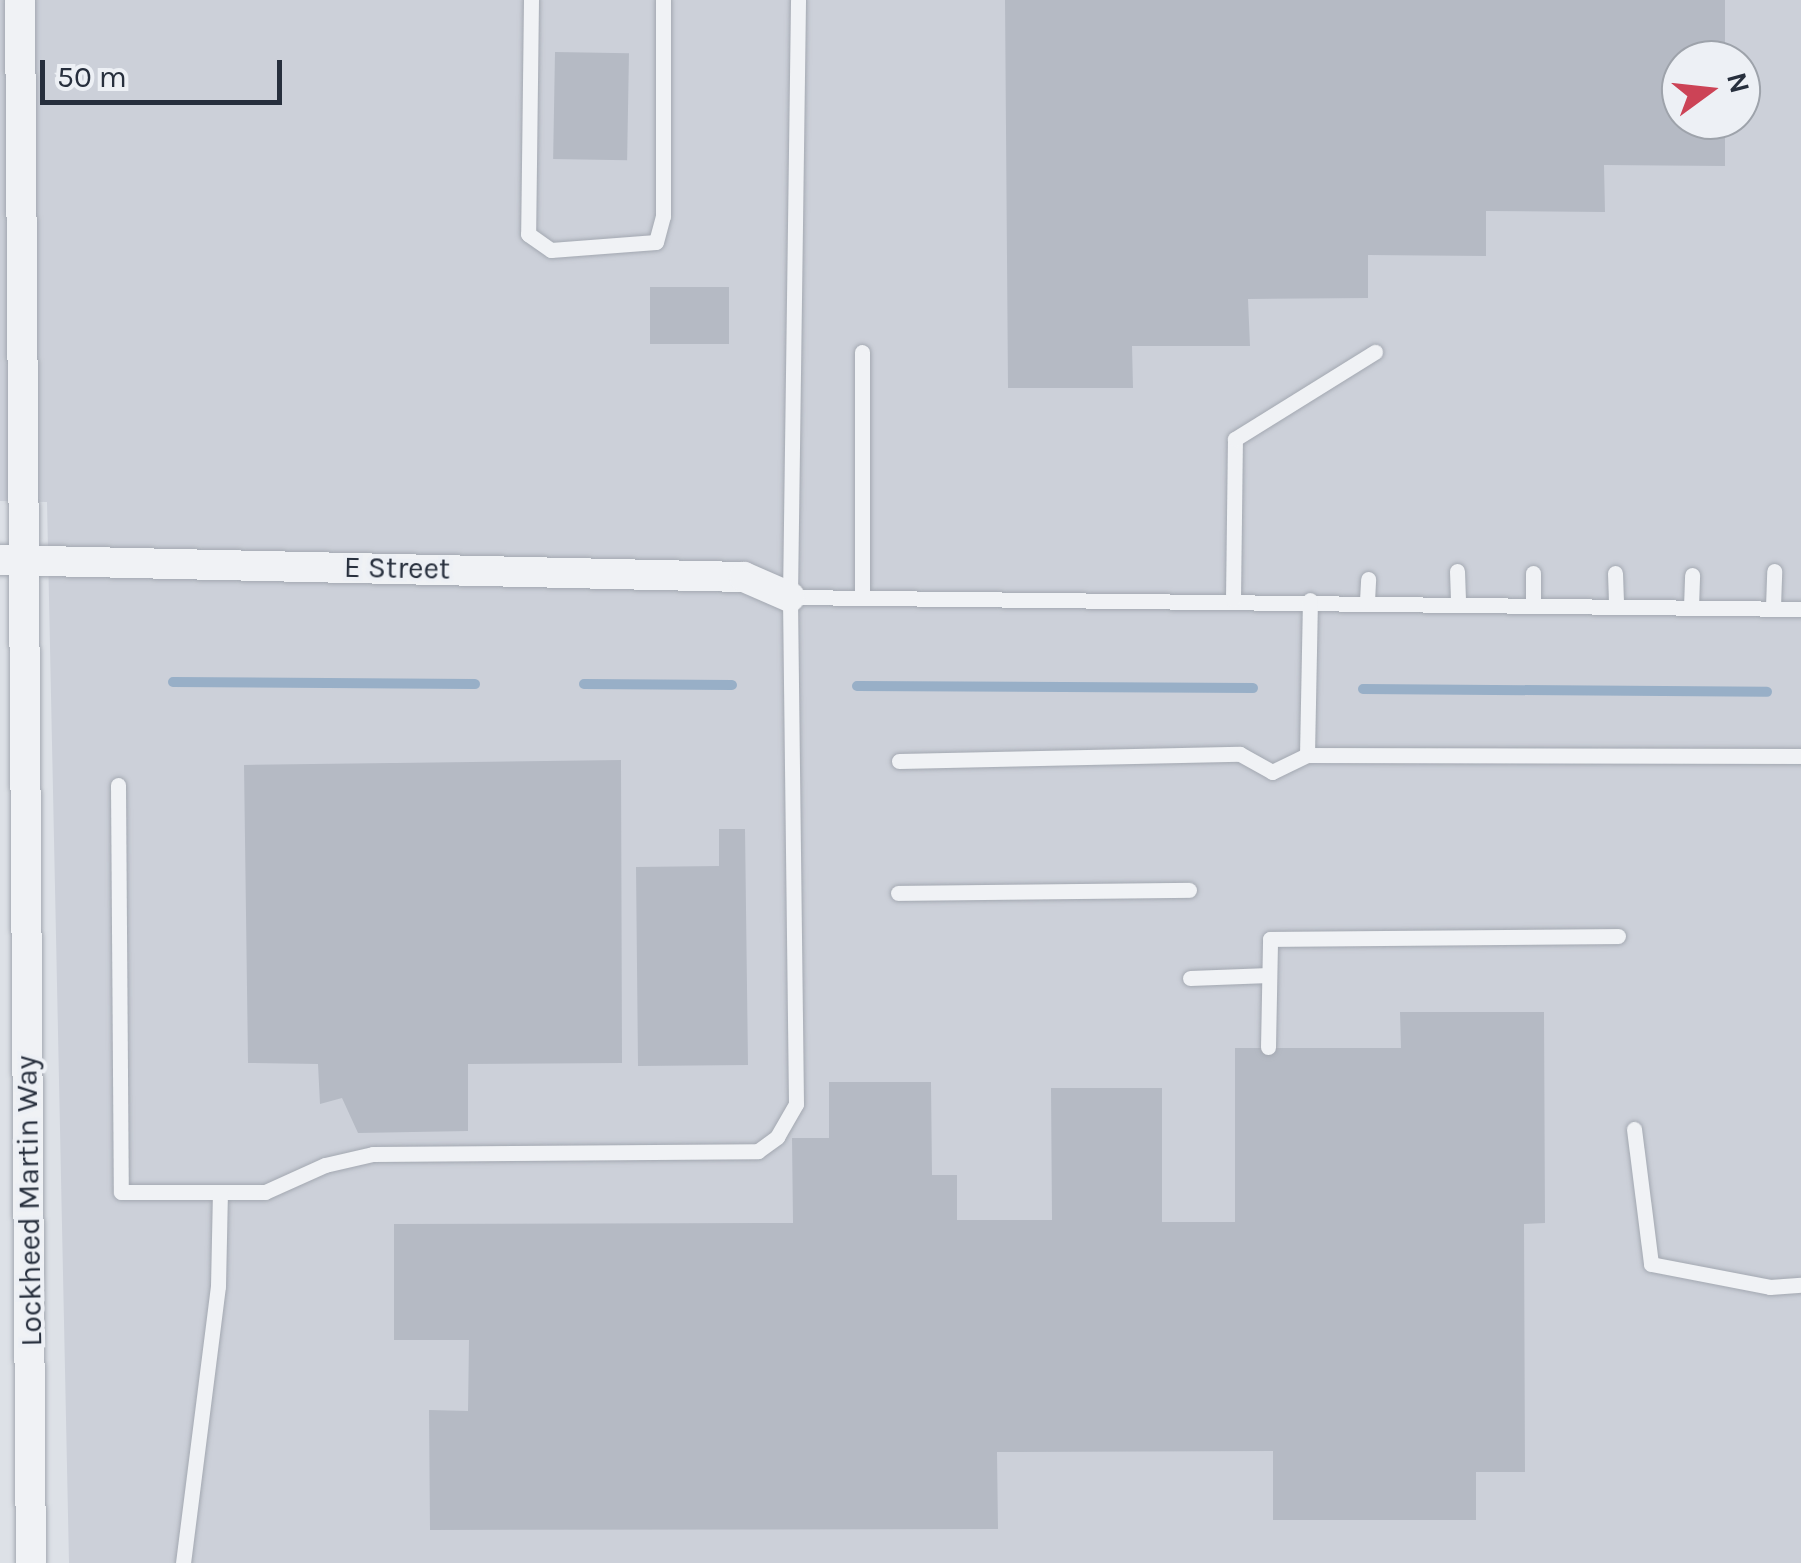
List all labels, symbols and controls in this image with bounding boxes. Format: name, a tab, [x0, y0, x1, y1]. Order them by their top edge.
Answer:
scale bar	[45, 40, 288, 102]
north arrow	[1661, 40, 1761, 140]
text: 50 m	[57, 59, 127, 95]
text: N	[1720, 69, 1757, 97]
street label: E Street	[344, 549, 450, 587]
street label: Lockheed Martin Way	[8, 1055, 50, 1347]

